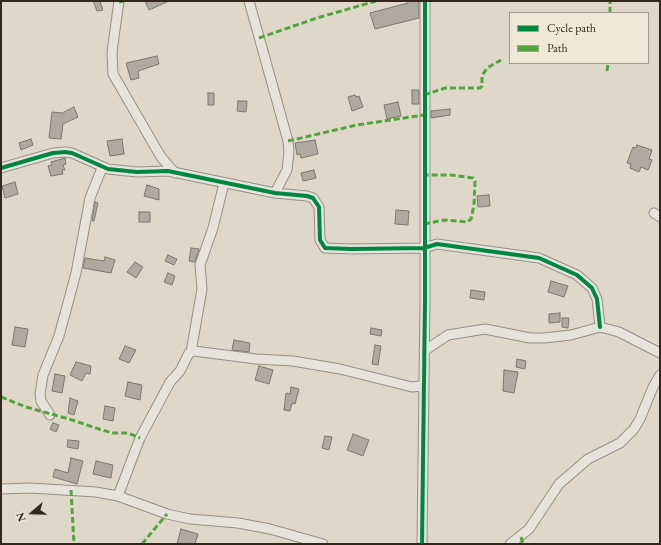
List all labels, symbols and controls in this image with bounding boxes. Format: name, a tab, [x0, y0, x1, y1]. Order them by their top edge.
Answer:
legend	[509, 12, 649, 64]
text: Cycle path	[547, 20, 596, 36]
text: Path	[547, 40, 568, 56]
north arrow	[12, 493, 52, 533]
text: N	[13, 511, 29, 524]

